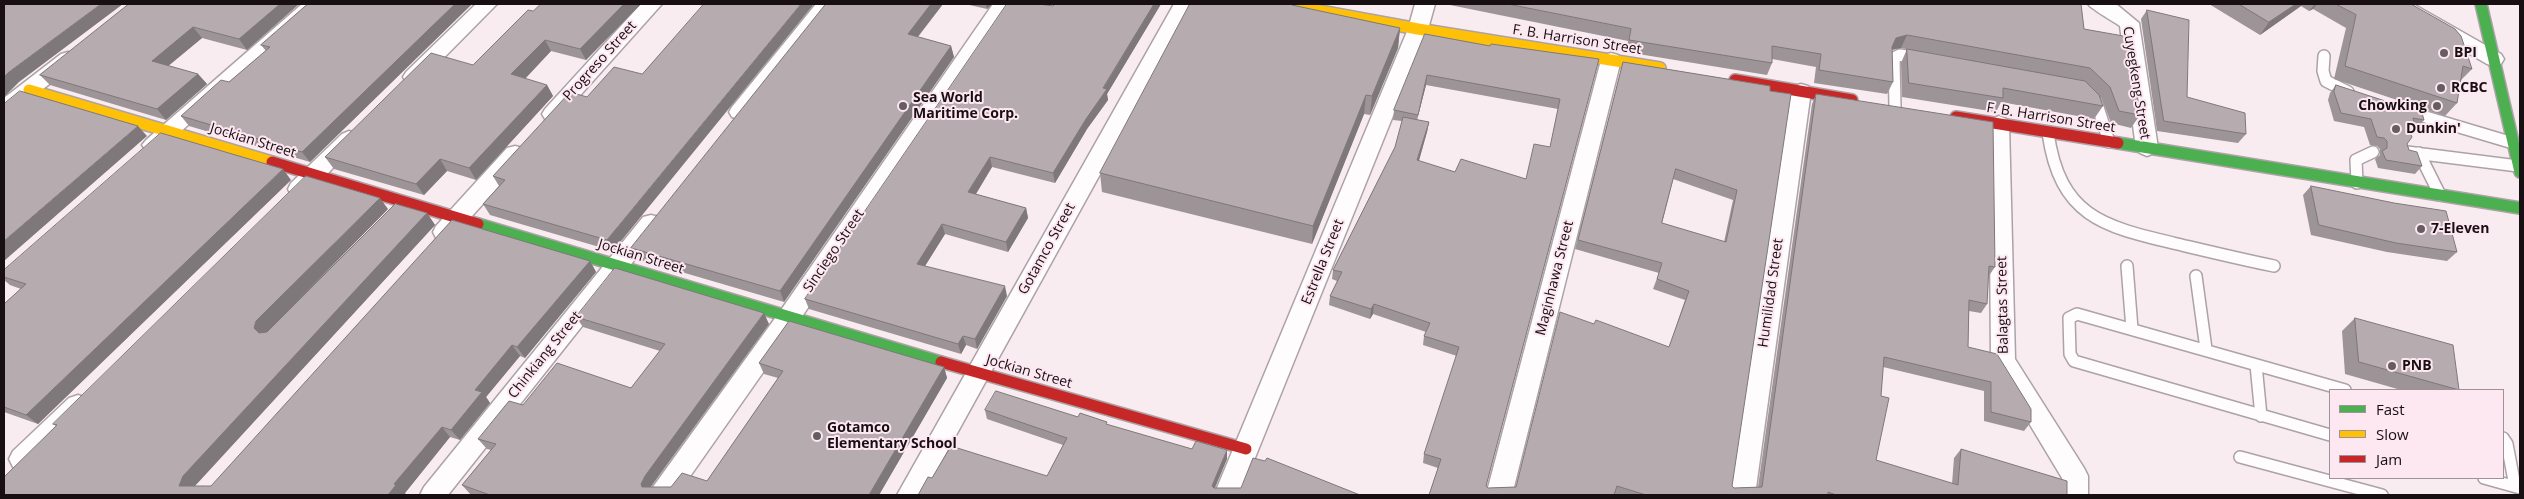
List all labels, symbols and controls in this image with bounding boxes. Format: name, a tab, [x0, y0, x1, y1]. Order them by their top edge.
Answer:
street label: Progreso Street	[560, 18, 640, 104]
street label: F. B. Harrison Street	[1511, 22, 1643, 58]
street label: Cuyegkeng Street	[2119, 25, 2153, 141]
place label: BPI	[2454, 45, 2477, 61]
marker: BPI	[2438, 47, 2450, 59]
place label: RCBC	[2451, 80, 2487, 96]
marker: RCBC	[2435, 82, 2447, 94]
place label: Sea World Maritime Corp.	[913, 90, 1018, 122]
place label: Chowking	[2358, 98, 2427, 114]
marker: Sea World Maritime Corp.	[897, 100, 909, 112]
street label: F. B. Harrison Street	[1985, 100, 2117, 136]
marker: Chowking	[2431, 100, 2443, 112]
street label: Jockian Street	[208, 120, 298, 162]
place label: Dunkin'	[2406, 121, 2461, 137]
marker: Dunkin'	[2390, 123, 2402, 135]
street label: Gotamco Street	[1015, 200, 1079, 298]
street label: Sinciego Street	[800, 206, 868, 296]
street label: Estrella Street	[1298, 217, 1348, 307]
street label: Maginhawa Street	[1533, 219, 1577, 337]
place label: 7-Eleven	[2431, 221, 2489, 237]
marker: 7-Eleven	[2415, 223, 2427, 235]
street label: Jockian Street	[596, 236, 686, 278]
street label: Humilidad Street	[1755, 237, 1787, 349]
street label: Balagtas Street	[1994, 256, 2012, 354]
street label: Chinkiang Street	[505, 308, 585, 402]
street label: Jockian Street	[984, 352, 1074, 392]
place label: PNB	[2402, 358, 2432, 374]
marker: PNB	[2386, 360, 2398, 372]
legend	[2329, 389, 2504, 479]
text: Fast	[2376, 399, 2405, 419]
place label: Gotamco Elementary School	[827, 420, 957, 452]
text: Slow	[2376, 424, 2409, 444]
marker: Gotamco Elementary School	[811, 430, 823, 442]
text: Jam	[2376, 449, 2402, 469]

